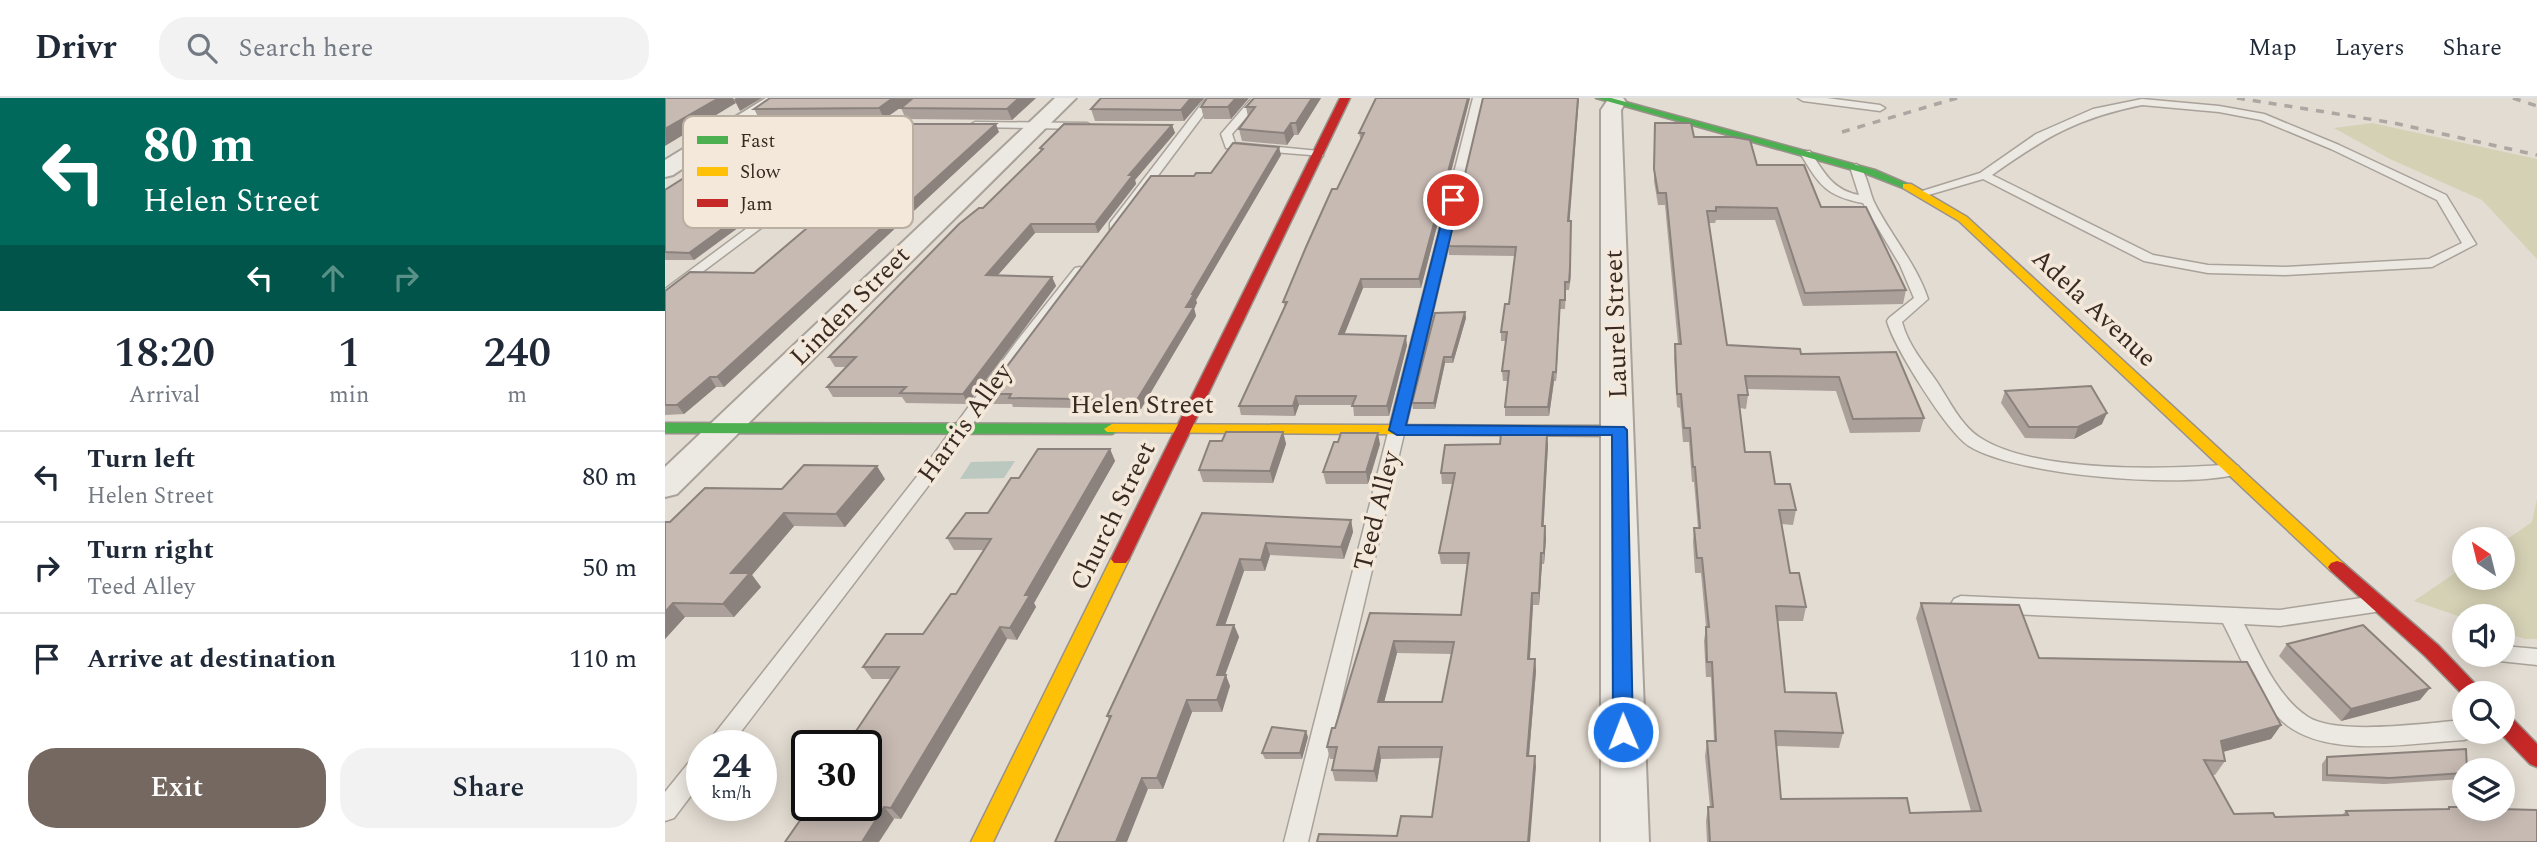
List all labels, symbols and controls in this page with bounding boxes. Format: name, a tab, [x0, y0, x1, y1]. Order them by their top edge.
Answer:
search box	[159, 17, 649, 80]
text: Drivr	[35, 23, 117, 73]
text: Search here	[239, 28, 373, 68]
icon: search	[183, 29, 221, 67]
text: Map	[2248, 30, 2297, 66]
text: Layers	[2335, 30, 2405, 66]
text: Share	[2443, 30, 2502, 66]
text: 80 m	[143, 109, 254, 184]
legend	[683, 116, 913, 228]
icon: left	[28, 126, 119, 217]
text: Fast	[740, 127, 776, 156]
text: Slow	[740, 158, 781, 187]
pin	[1423, 170, 1483, 230]
text: Helen Street	[143, 177, 320, 226]
icon: arrive	[1434, 181, 1472, 219]
text: Jam	[740, 190, 772, 219]
street label: Linden Street	[780, 236, 920, 376]
street label: Adela Avenue	[2022, 239, 2166, 377]
street label: Laurel Street	[1593, 249, 1639, 399]
icon: left	[241, 259, 279, 297]
icon: ahead	[314, 259, 352, 297]
icon: right	[387, 259, 425, 297]
text: 18:20	[114, 322, 215, 385]
text: 1	[338, 322, 360, 385]
text: 240	[483, 322, 551, 385]
street label: Harris Alley	[908, 353, 1023, 491]
text: Arrival	[129, 378, 200, 413]
text: min	[329, 378, 369, 413]
text: m	[507, 378, 527, 413]
street label: Helen Street	[1070, 385, 1214, 425]
street label: Church Street	[1060, 435, 1166, 597]
text: Turn left	[87, 439, 195, 479]
street label: Teed Alley	[1343, 445, 1412, 575]
text: 80 m	[582, 457, 637, 497]
icon: left	[28, 458, 66, 496]
text: Helen Street	[87, 479, 214, 514]
north arrow	[2452, 527, 2515, 590]
map controls	[2452, 527, 2515, 821]
text: Turn right	[87, 530, 214, 570]
text: 50 m	[582, 548, 637, 588]
icon: right	[28, 549, 66, 587]
text: Teed Alley	[87, 570, 195, 605]
button: sound	[2452, 604, 2515, 667]
text: Arrive at destination	[87, 639, 336, 679]
text: 110 m	[569, 639, 637, 679]
icon: arrive	[28, 640, 66, 678]
button: search	[2452, 681, 2515, 744]
position arrow	[1586, 695, 1660, 769]
speed limit sign: 30	[791, 730, 882, 821]
text: 24	[712, 740, 751, 793]
button: Exit	[28, 748, 326, 828]
button: Share	[340, 748, 637, 828]
button: layers	[2452, 758, 2515, 821]
text: km/h	[711, 779, 752, 806]

